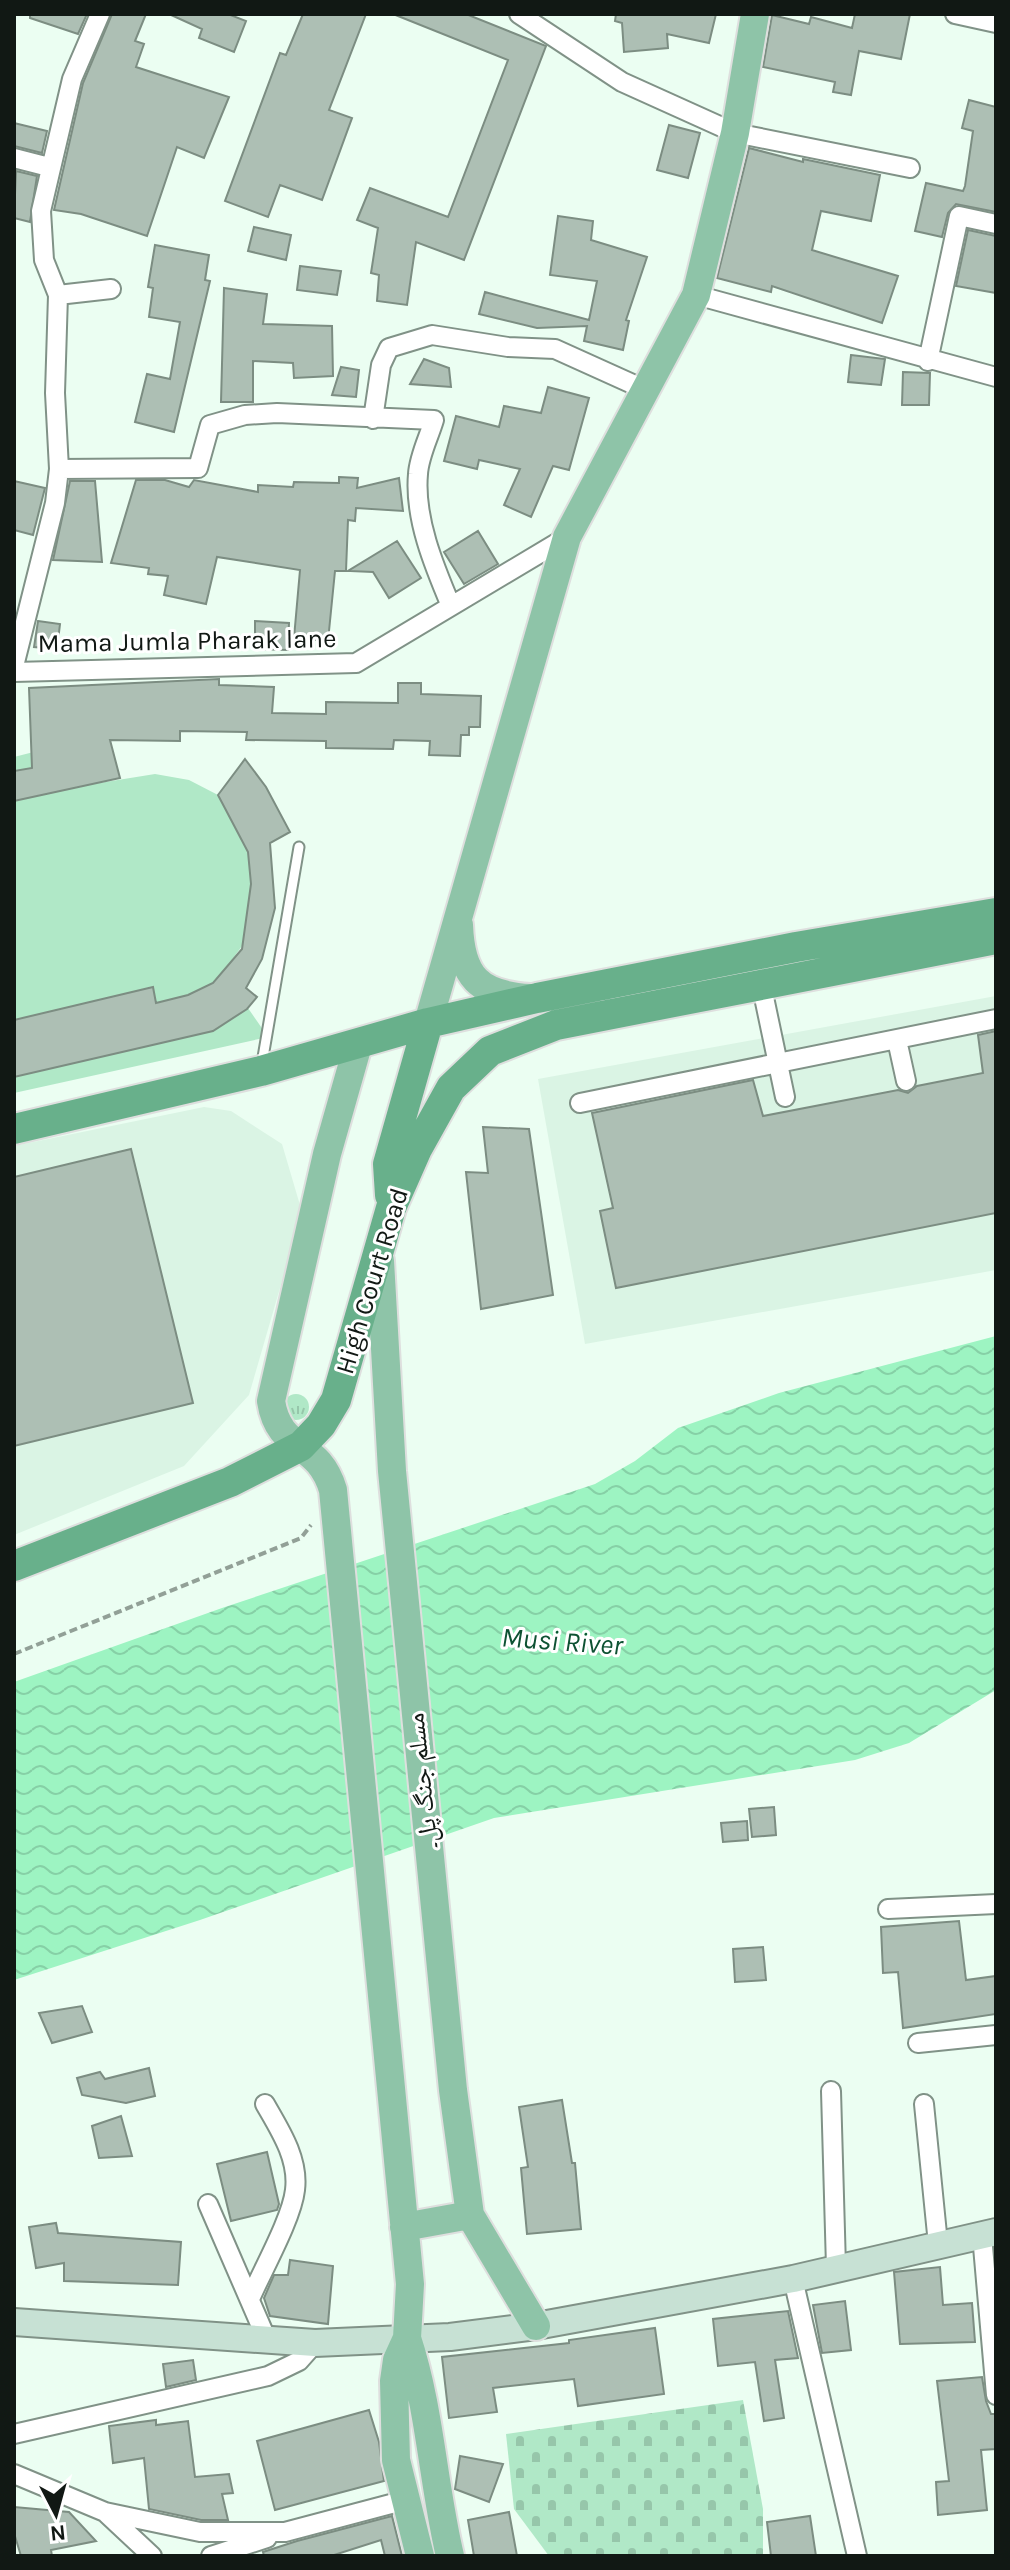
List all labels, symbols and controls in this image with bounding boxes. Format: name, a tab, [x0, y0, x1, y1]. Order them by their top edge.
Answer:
street label: Mama Jumla Pharak lane	[37, 623, 337, 659]
street label: High Court Road	[329, 1184, 415, 1378]
water label: Musi River	[500, 1620, 625, 1662]
street label: مسلم جنگ پل۔	[399, 1711, 446, 1850]
north arrow	[16, 2474, 96, 2554]
text: N	[49, 2519, 67, 2547]

